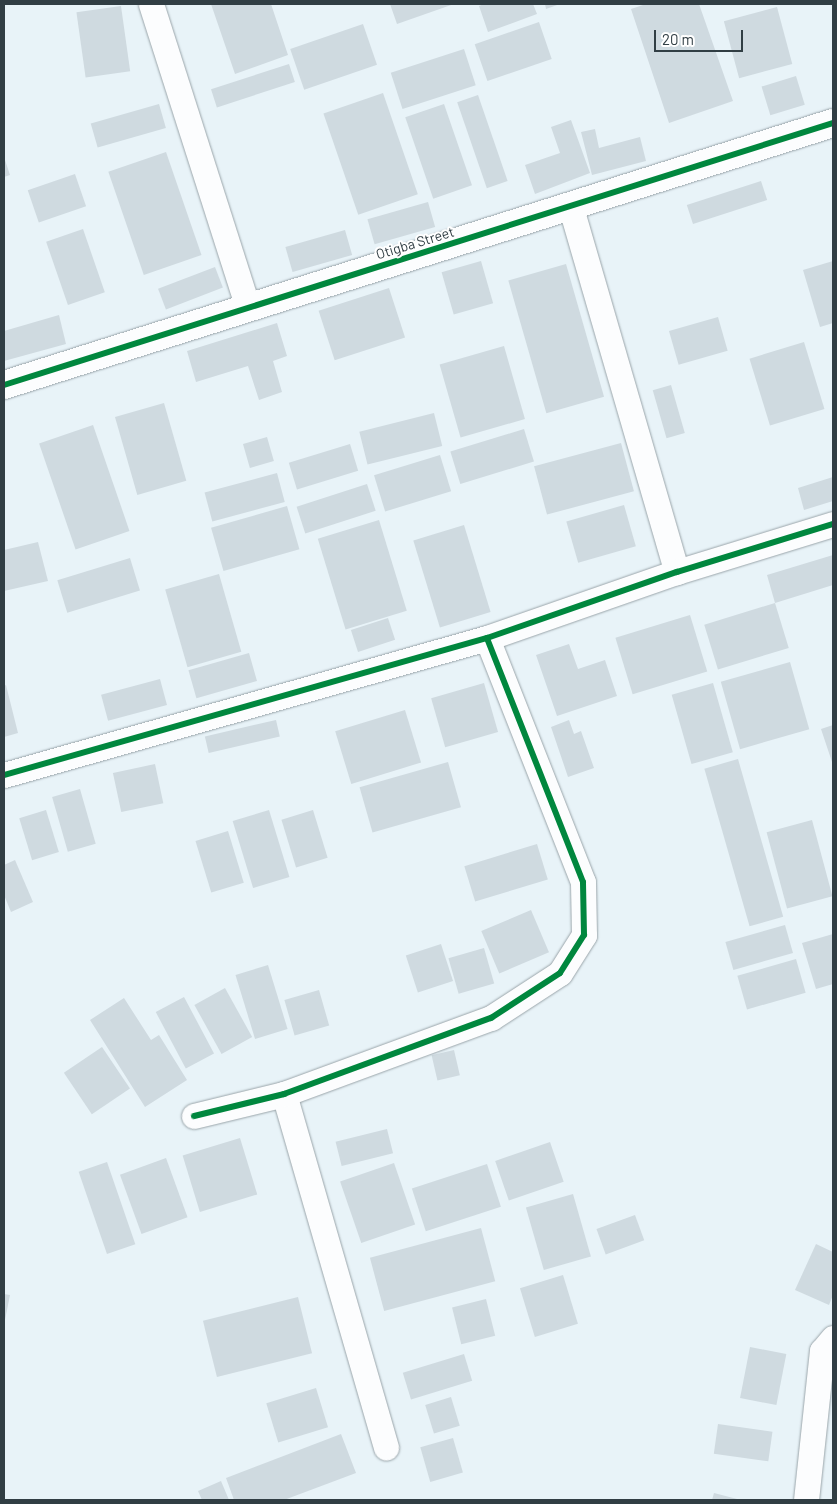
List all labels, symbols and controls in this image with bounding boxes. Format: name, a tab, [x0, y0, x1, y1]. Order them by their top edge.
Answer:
scale bar	[657, 20, 746, 52]
text: 20 m	[662, 30, 694, 48]
street label: Otigba Street	[374, 223, 456, 263]

